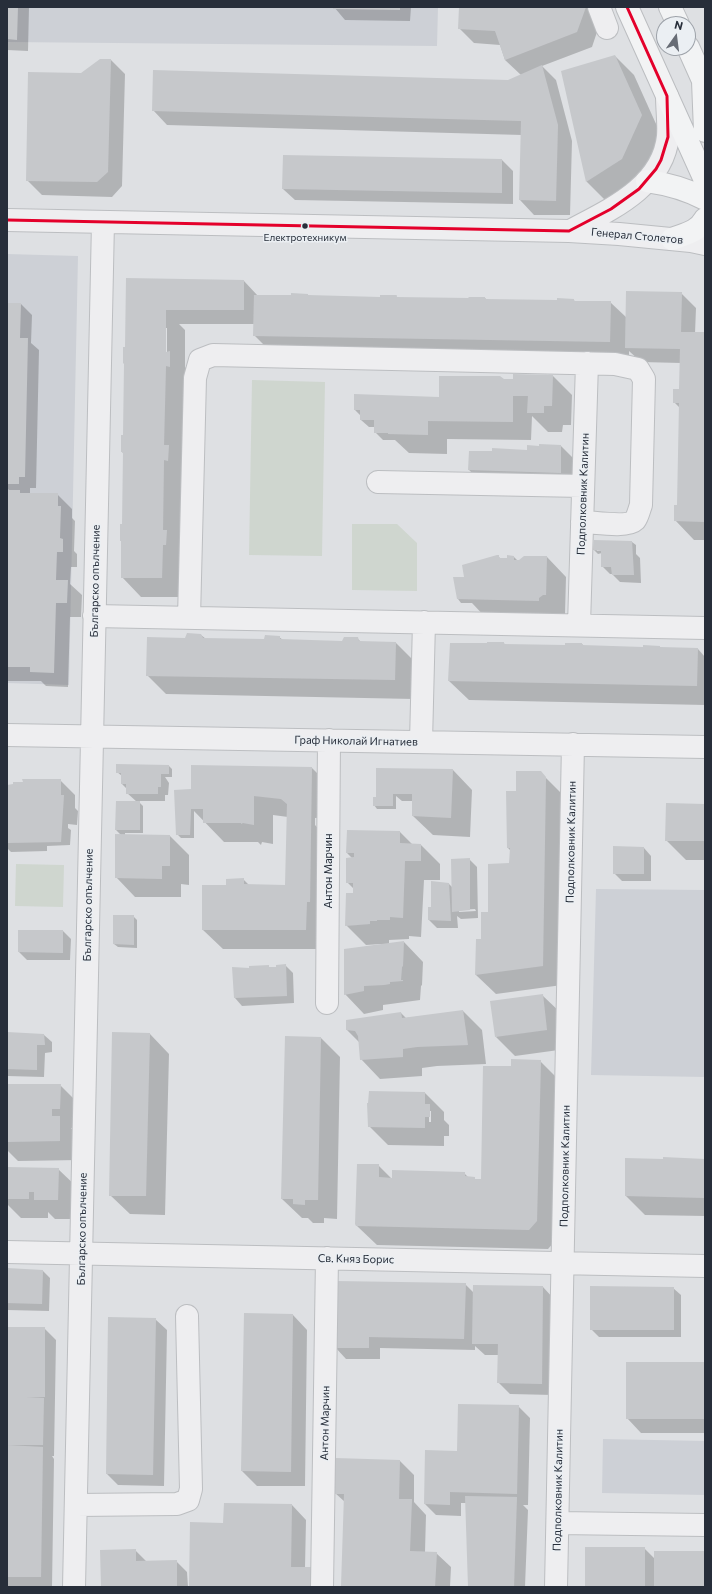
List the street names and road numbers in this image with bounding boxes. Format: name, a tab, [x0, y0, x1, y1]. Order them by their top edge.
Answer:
street label: Генерал Столетов	[590, 225, 684, 247]
street label: Подполковник Калитин	[574, 433, 592, 555]
street label: Българско опълчение	[87, 525, 103, 637]
street label: Граф Николай Игнатиев	[294, 733, 418, 749]
street label: Подполковник Калитин	[563, 781, 579, 903]
street label: Антон Марчин	[321, 834, 335, 908]
street label: Българско опълчение	[80, 849, 96, 961]
street label: Подполковник Калитин	[557, 1105, 573, 1227]
street label: Българско опълчение	[74, 1173, 90, 1285]
street label: Св. Княз Борис	[318, 1252, 394, 1266]
street label: Антон Марчин	[318, 1385, 332, 1461]
street label: Подполковник Калитин	[550, 1429, 566, 1551]

